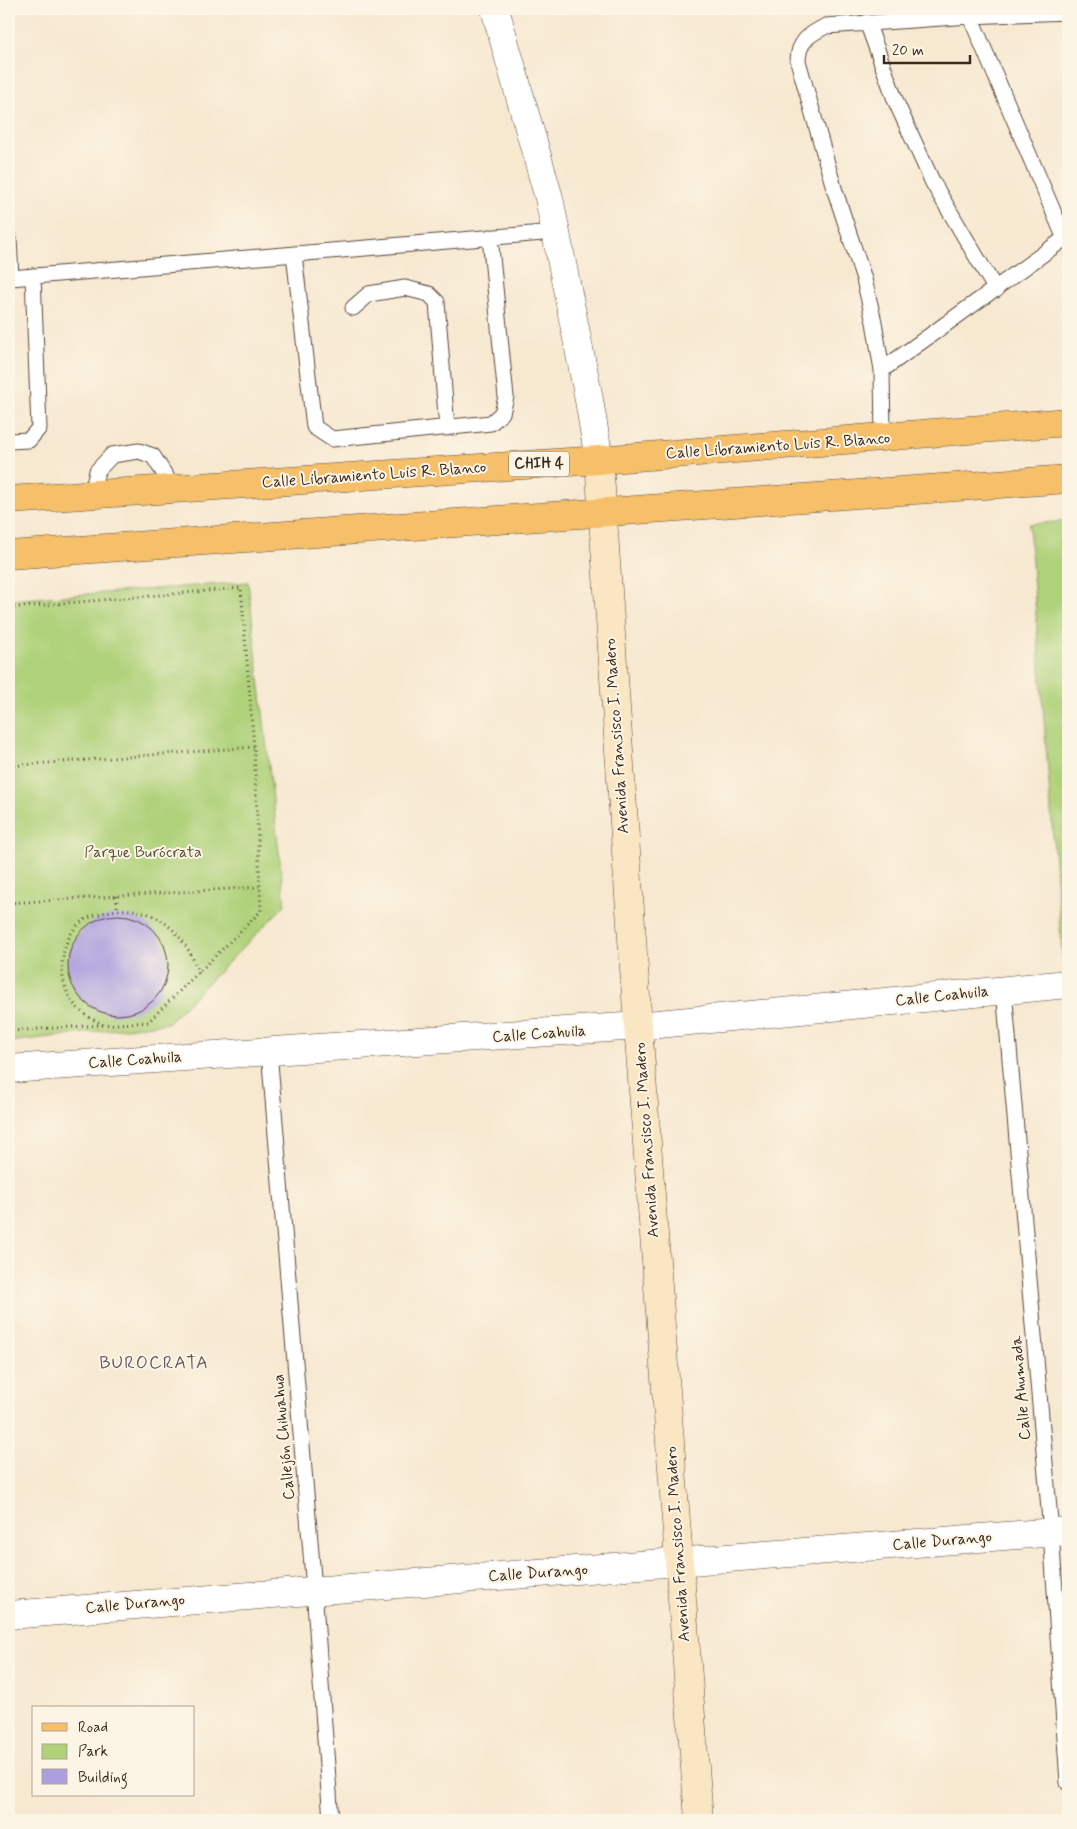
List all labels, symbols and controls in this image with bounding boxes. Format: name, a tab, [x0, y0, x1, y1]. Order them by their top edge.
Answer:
scale bar	[884, 32, 971, 64]
text: 20 m	[892, 41, 924, 61]
street label: Calle Libramiento Luis R. Blanco	[665, 428, 891, 464]
road number: CHIH 4	[509, 452, 569, 476]
street label: Calle Libramiento Luis R. Blanco	[261, 457, 487, 493]
street label: Avenida Fransisco I. Madero	[600, 637, 634, 834]
park label: Parque Burócrata	[84, 842, 202, 863]
street label: Calle Coahuila	[894, 981, 990, 1011]
street label: Calle Coahuila	[491, 1020, 587, 1048]
street label: Avenida Fransisco I. Madero	[630, 1041, 664, 1238]
street label: Calle Coahuila	[87, 1046, 183, 1074]
street label: Calle Ahumada	[1006, 1335, 1036, 1441]
district label: BUROCRATA	[99, 1351, 209, 1375]
street label: Callejón Chihuahua	[268, 1373, 300, 1501]
street label: Avenida Fransisco I. Madero	[661, 1445, 695, 1642]
street label: Calle Durango	[891, 1526, 993, 1556]
street label: Calle Durango	[487, 1559, 589, 1587]
street label: Calle Durango	[84, 1589, 186, 1619]
legend	[32, 1706, 195, 1796]
text: Road	[78, 1718, 108, 1738]
text: Park	[78, 1742, 108, 1762]
text: Building	[78, 1768, 128, 1789]

